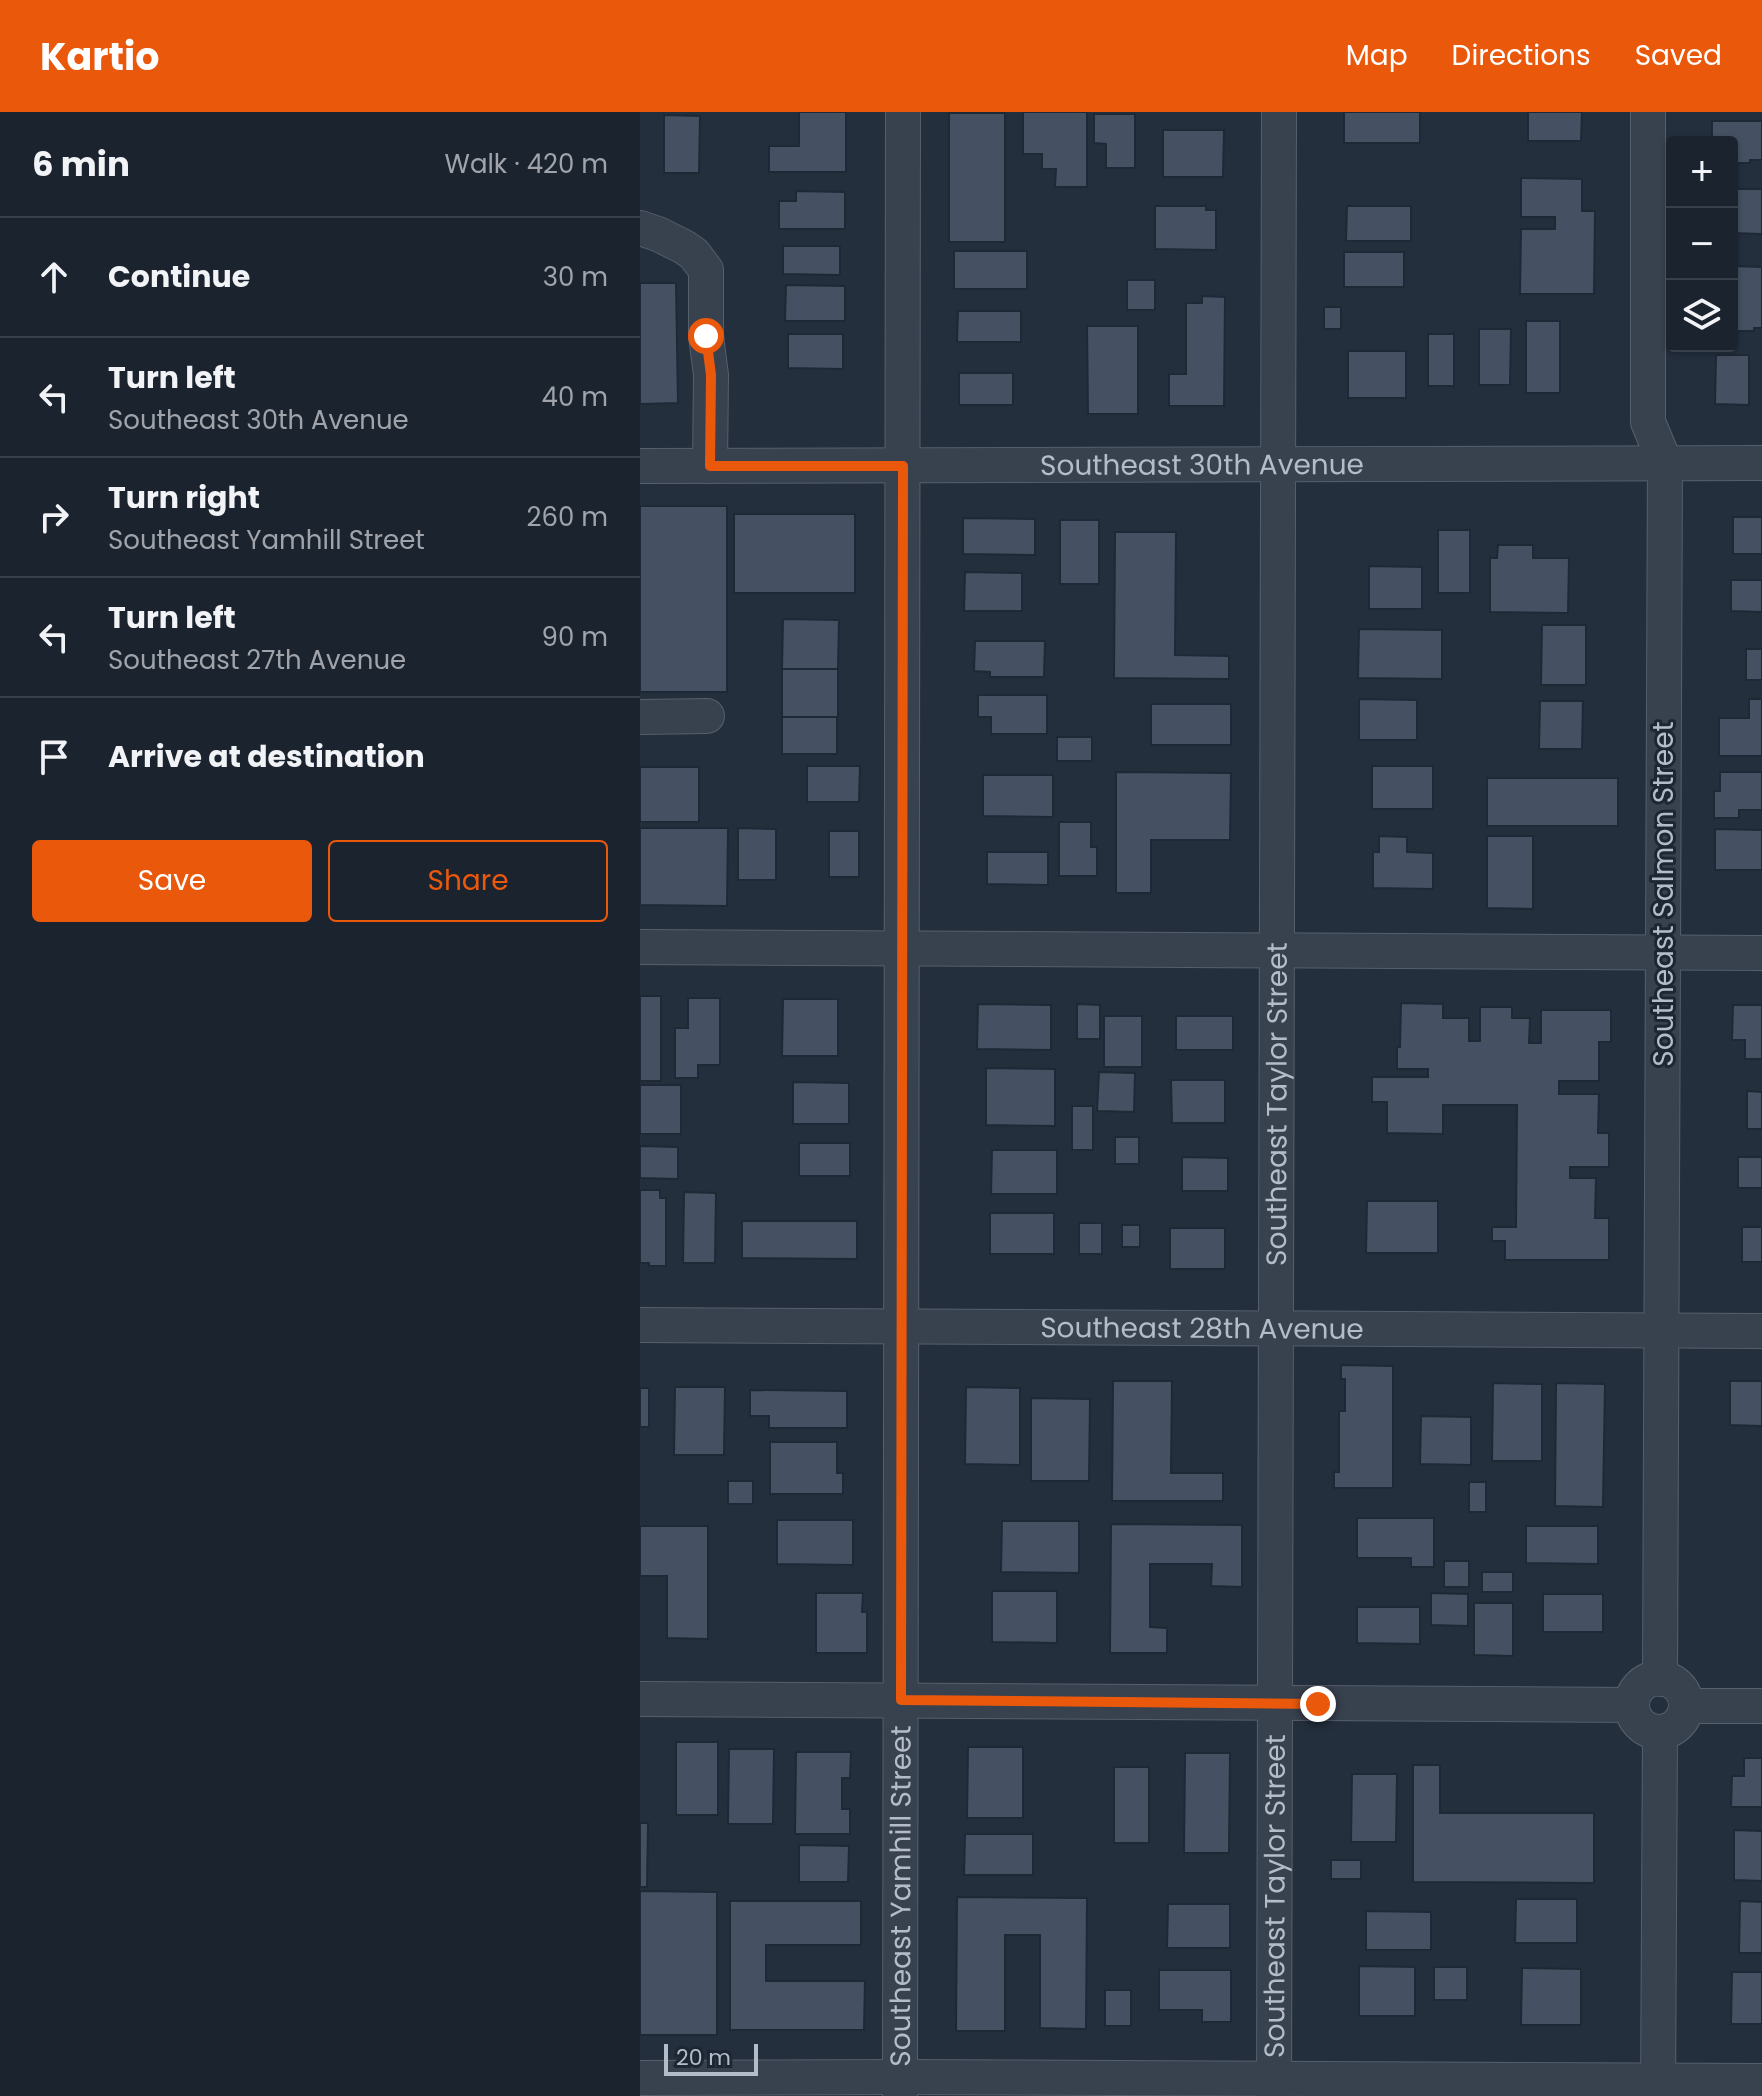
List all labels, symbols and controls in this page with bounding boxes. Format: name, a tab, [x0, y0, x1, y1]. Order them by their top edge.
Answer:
text: Kartio	[40, 30, 159, 83]
text: Map	[1346, 36, 1408, 75]
text: Directions	[1452, 36, 1591, 75]
text: Saved	[1635, 36, 1722, 75]
map controls	[1666, 136, 1738, 352]
button: +	[1666, 136, 1738, 208]
text: 6 min	[32, 140, 130, 188]
text: Walk · 420 m	[445, 146, 608, 182]
button: −	[1666, 208, 1738, 280]
icon: ahead	[32, 255, 76, 299]
text: Continue	[108, 255, 250, 298]
text: 30 m	[543, 259, 608, 295]
button: layers	[1666, 280, 1738, 352]
route start	[688, 318, 724, 354]
text: Turn left	[108, 356, 236, 399]
icon: left	[32, 375, 76, 419]
text: 40 m	[542, 379, 608, 415]
text: Southeast 30th Avenue	[108, 402, 409, 438]
street label: Southeast 30th Avenue	[1040, 445, 1364, 485]
text: Turn right	[108, 476, 260, 519]
icon: right	[32, 495, 76, 539]
text: 260 m	[526, 499, 608, 535]
text: Southeast Yamhill Street	[108, 522, 425, 558]
text: Turn left	[108, 596, 236, 639]
icon: left	[32, 615, 76, 659]
text: 90 m	[542, 619, 608, 655]
text: Southeast 27th Avenue	[108, 642, 406, 678]
street label: Southeast Salmon Street	[1644, 721, 1683, 1067]
icon: arrive	[32, 735, 76, 779]
text: Arrive at destination	[108, 735, 425, 778]
button: Save	[32, 840, 312, 922]
button: Share	[328, 840, 608, 922]
street label: Southeast Taylor Street	[1257, 942, 1297, 1266]
street label: Southeast 28th Avenue	[1040, 1308, 1364, 1349]
route end	[1300, 1686, 1336, 1722]
street label: Southeast Yamhill Street	[881, 1725, 921, 2067]
street label: Southeast Taylor Street	[1255, 1734, 1295, 2058]
scale bar	[664, 2040, 758, 2076]
text: 20 m	[676, 2042, 731, 2073]

